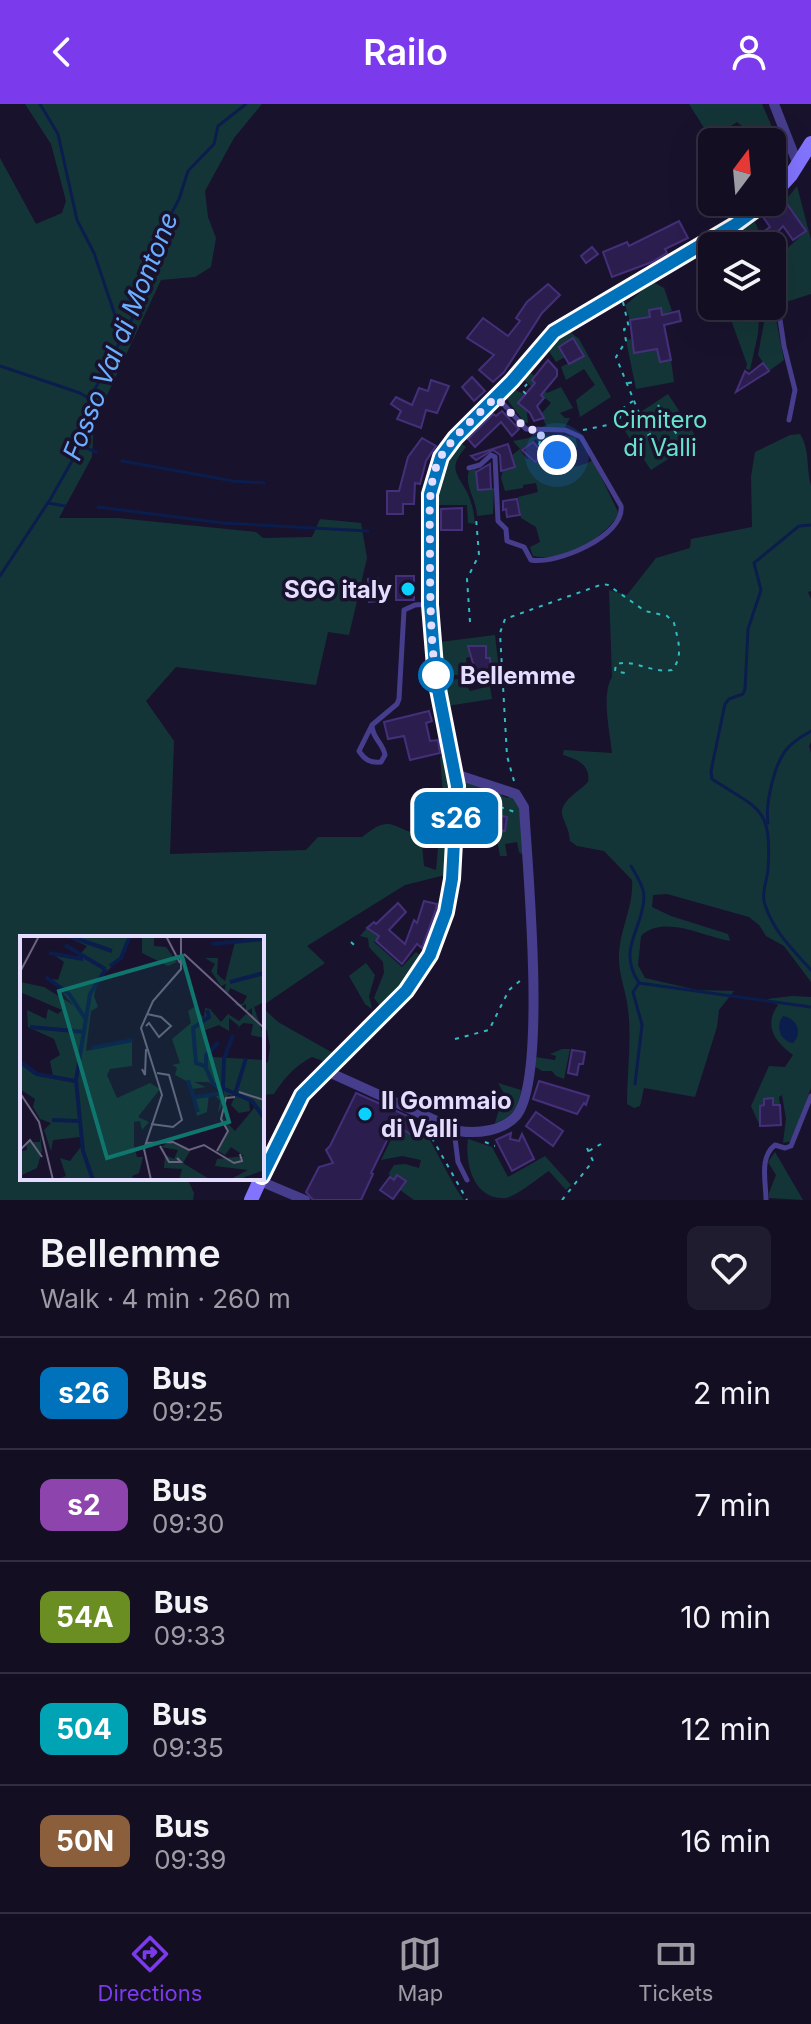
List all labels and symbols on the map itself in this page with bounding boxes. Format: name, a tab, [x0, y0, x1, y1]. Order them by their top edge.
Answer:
north arrow	[698, 128, 786, 216]
water label: Fosso Val di Montone	[56, 207, 184, 465]
park label: Cimitero di Valli	[613, 405, 707, 462]
your location	[537, 435, 577, 475]
place label: SGG italy	[284, 575, 393, 604]
marker: SGG italy	[399, 580, 417, 598]
marker: Bellemme	[419, 658, 453, 692]
place label: Bellemme	[460, 661, 576, 690]
line badge: s26	[410, 792, 502, 844]
inset map	[20, 936, 264, 1180]
place label: Il Gommaio di Valli	[381, 1086, 512, 1143]
marker: Il Gommaio di Valli	[356, 1105, 374, 1123]

